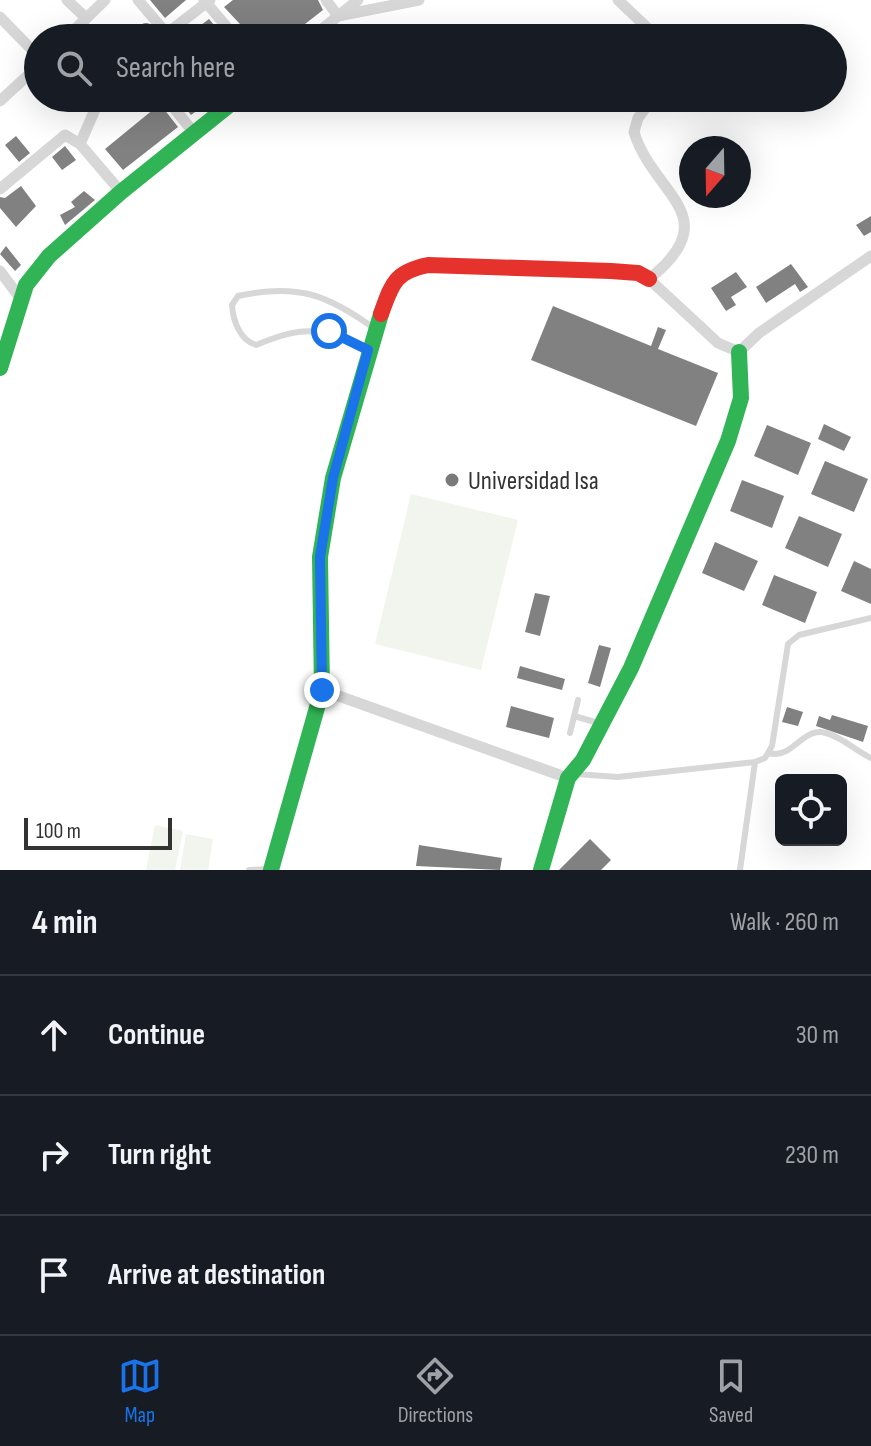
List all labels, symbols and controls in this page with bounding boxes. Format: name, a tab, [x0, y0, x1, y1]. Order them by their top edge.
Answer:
search box	[24, 24, 847, 112]
icon: search	[52, 46, 96, 90]
text: Search here	[116, 50, 235, 86]
north arrow	[679, 136, 751, 208]
route start	[311, 313, 347, 349]
place label: Universidad Isa	[468, 466, 599, 497]
marker: Universidad Isa	[443, 471, 461, 489]
route end	[304, 672, 340, 708]
map controls	[775, 774, 847, 846]
button: locate	[775, 774, 847, 846]
scale bar	[24, 814, 172, 850]
text: 100 m	[36, 818, 81, 845]
text: 4 min	[32, 902, 98, 943]
text: Walk · 260 m	[730, 907, 839, 938]
icon: ahead	[32, 1013, 76, 1057]
text: Continue	[108, 1017, 205, 1053]
text: 30 m	[796, 1020, 839, 1051]
icon: right	[32, 1133, 76, 1177]
text: Turn right	[108, 1137, 211, 1173]
text: 230 m	[785, 1140, 839, 1171]
icon: arrive	[32, 1253, 76, 1297]
text: Arrive at destination	[108, 1257, 325, 1293]
tab: Map	[118, 1354, 162, 1429]
tab: Directions	[398, 1354, 473, 1429]
tab: Saved	[709, 1354, 753, 1429]

